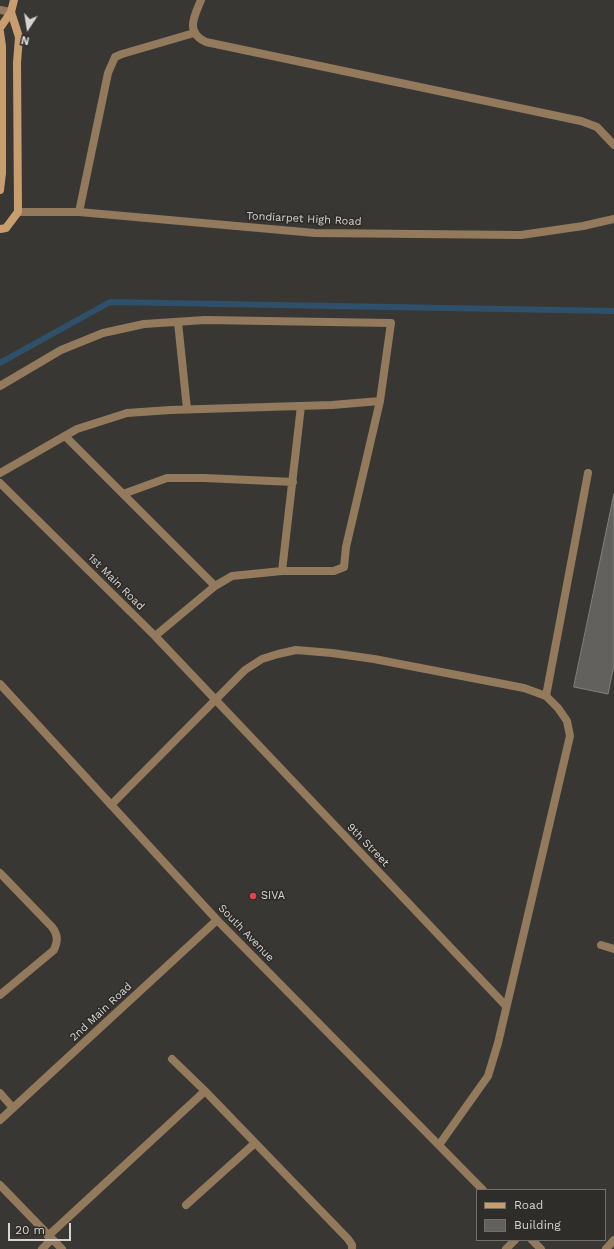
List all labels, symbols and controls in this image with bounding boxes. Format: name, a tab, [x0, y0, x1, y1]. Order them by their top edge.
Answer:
north arrow	[8, 8, 48, 48]
text: N	[20, 33, 31, 47]
street label: Tondiarpet High Road	[246, 209, 362, 229]
street label: 1st Main Road	[85, 551, 147, 613]
street label: 9th Street	[344, 821, 392, 869]
place label: SIVA	[261, 889, 285, 903]
marker: SIVA	[248, 891, 258, 901]
street label: South Avenue	[215, 902, 277, 964]
street label: 2nd Main Road	[67, 980, 135, 1044]
legend	[476, 1189, 606, 1241]
text: Road	[514, 1198, 543, 1212]
scale bar	[10, 1215, 73, 1241]
text: Building	[514, 1218, 561, 1232]
text: 20 m	[15, 1223, 45, 1237]

